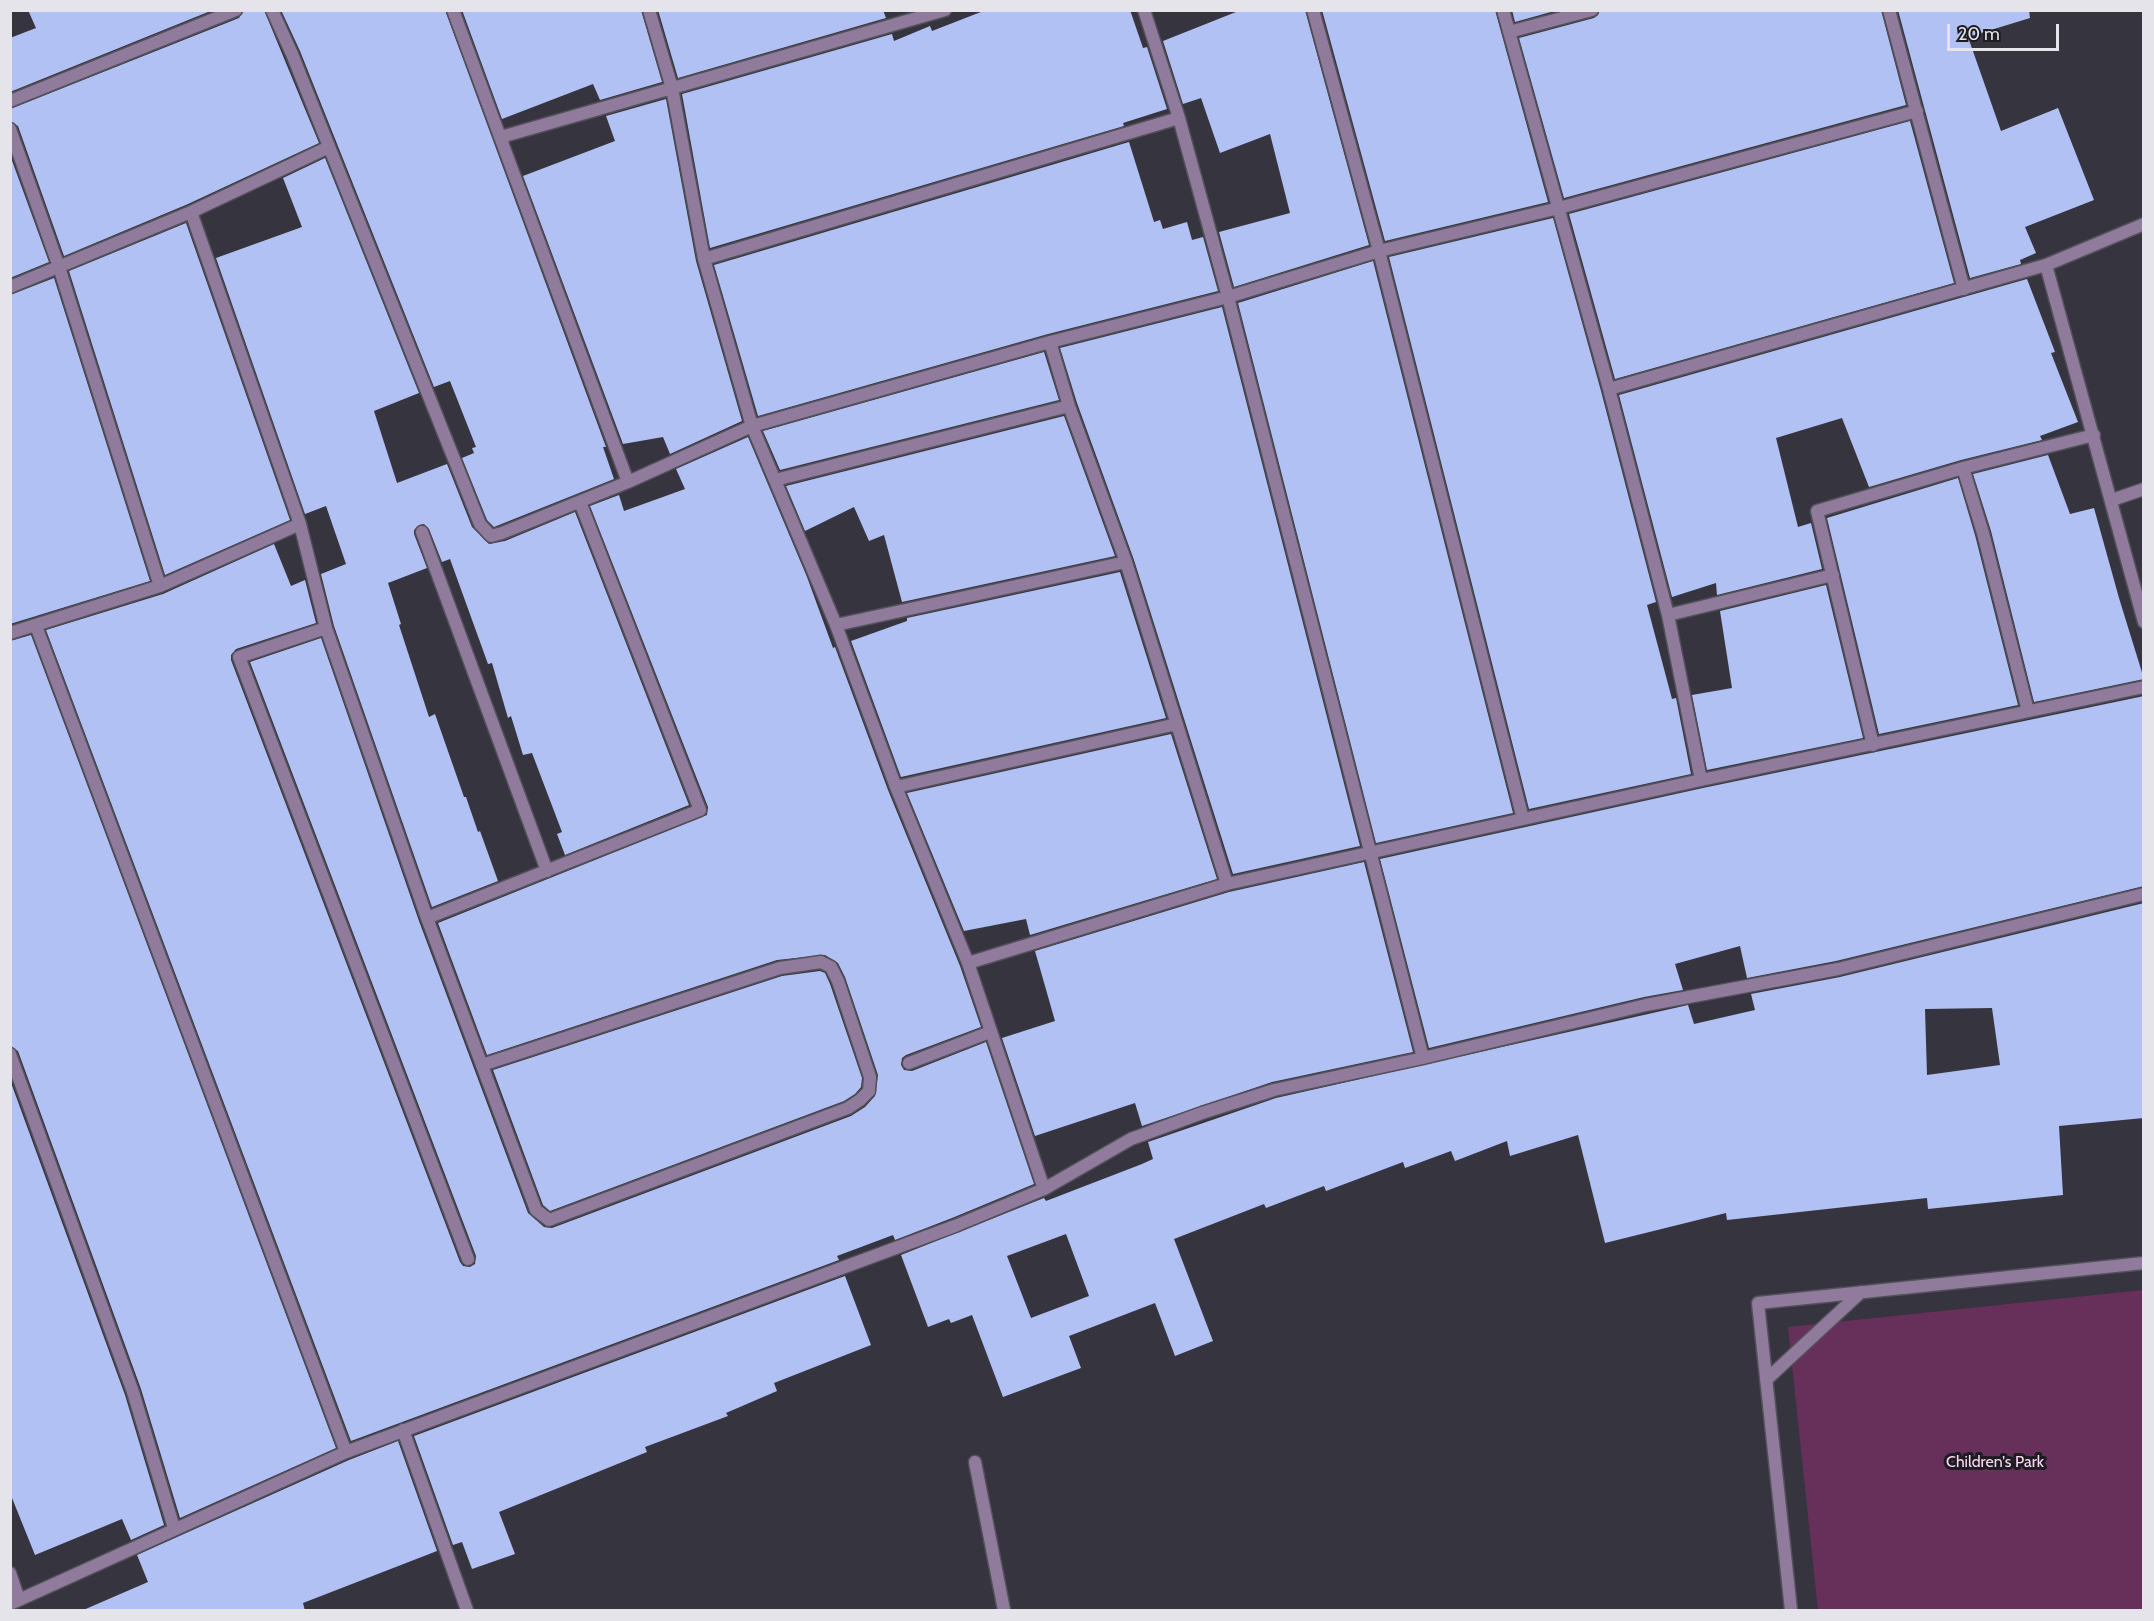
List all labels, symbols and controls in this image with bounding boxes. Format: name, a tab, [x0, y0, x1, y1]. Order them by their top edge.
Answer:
scale bar	[1950, 12, 2062, 50]
text: 20 m	[1958, 23, 2000, 45]
park label: Children's Park	[1946, 1452, 2044, 1472]

